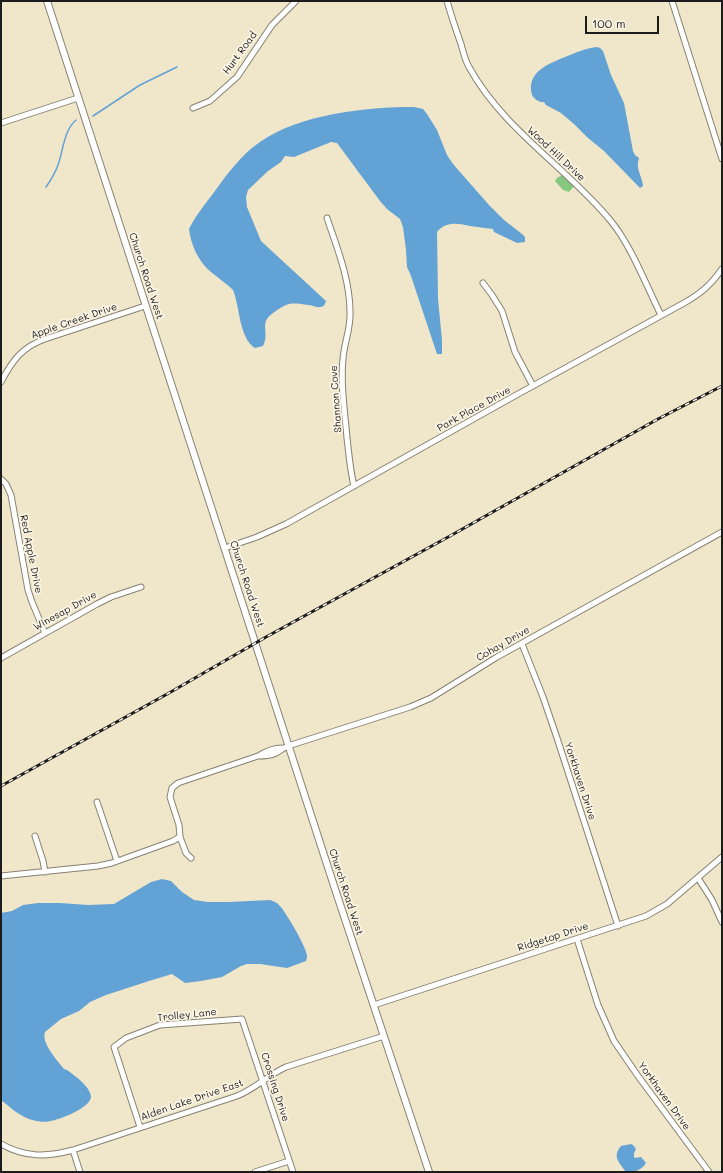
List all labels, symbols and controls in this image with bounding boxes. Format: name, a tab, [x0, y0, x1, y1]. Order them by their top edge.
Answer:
scale bar	[587, 8, 661, 34]
text: 100 m	[592, 15, 626, 31]
street label: Hurt Road	[220, 29, 260, 77]
street label: Wood Hill Drive	[524, 124, 588, 184]
street label: Church Road West	[126, 231, 166, 321]
street label: Apple Creek Drive	[29, 301, 119, 341]
street label: Shannon Cove	[328, 365, 344, 433]
street label: Park Place Drive	[435, 384, 513, 434]
street label: Red Apple Drive	[18, 514, 44, 594]
street label: Church Road West	[227, 539, 267, 629]
street label: Winesap Drive	[31, 589, 99, 633]
street label: Cohay Drive	[474, 624, 532, 664]
street label: Yorkhaven Drive	[562, 740, 598, 822]
street label: Church Road West	[326, 847, 366, 937]
street label: Ridgetop Drive	[516, 920, 590, 954]
street label: Trolley Lane	[157, 1006, 217, 1024]
street label: Crossing Drive	[258, 1051, 292, 1123]
street label: Yorkhaven Drive	[635, 1060, 693, 1132]
street label: Alden Lake Drive East	[139, 1077, 245, 1123]

